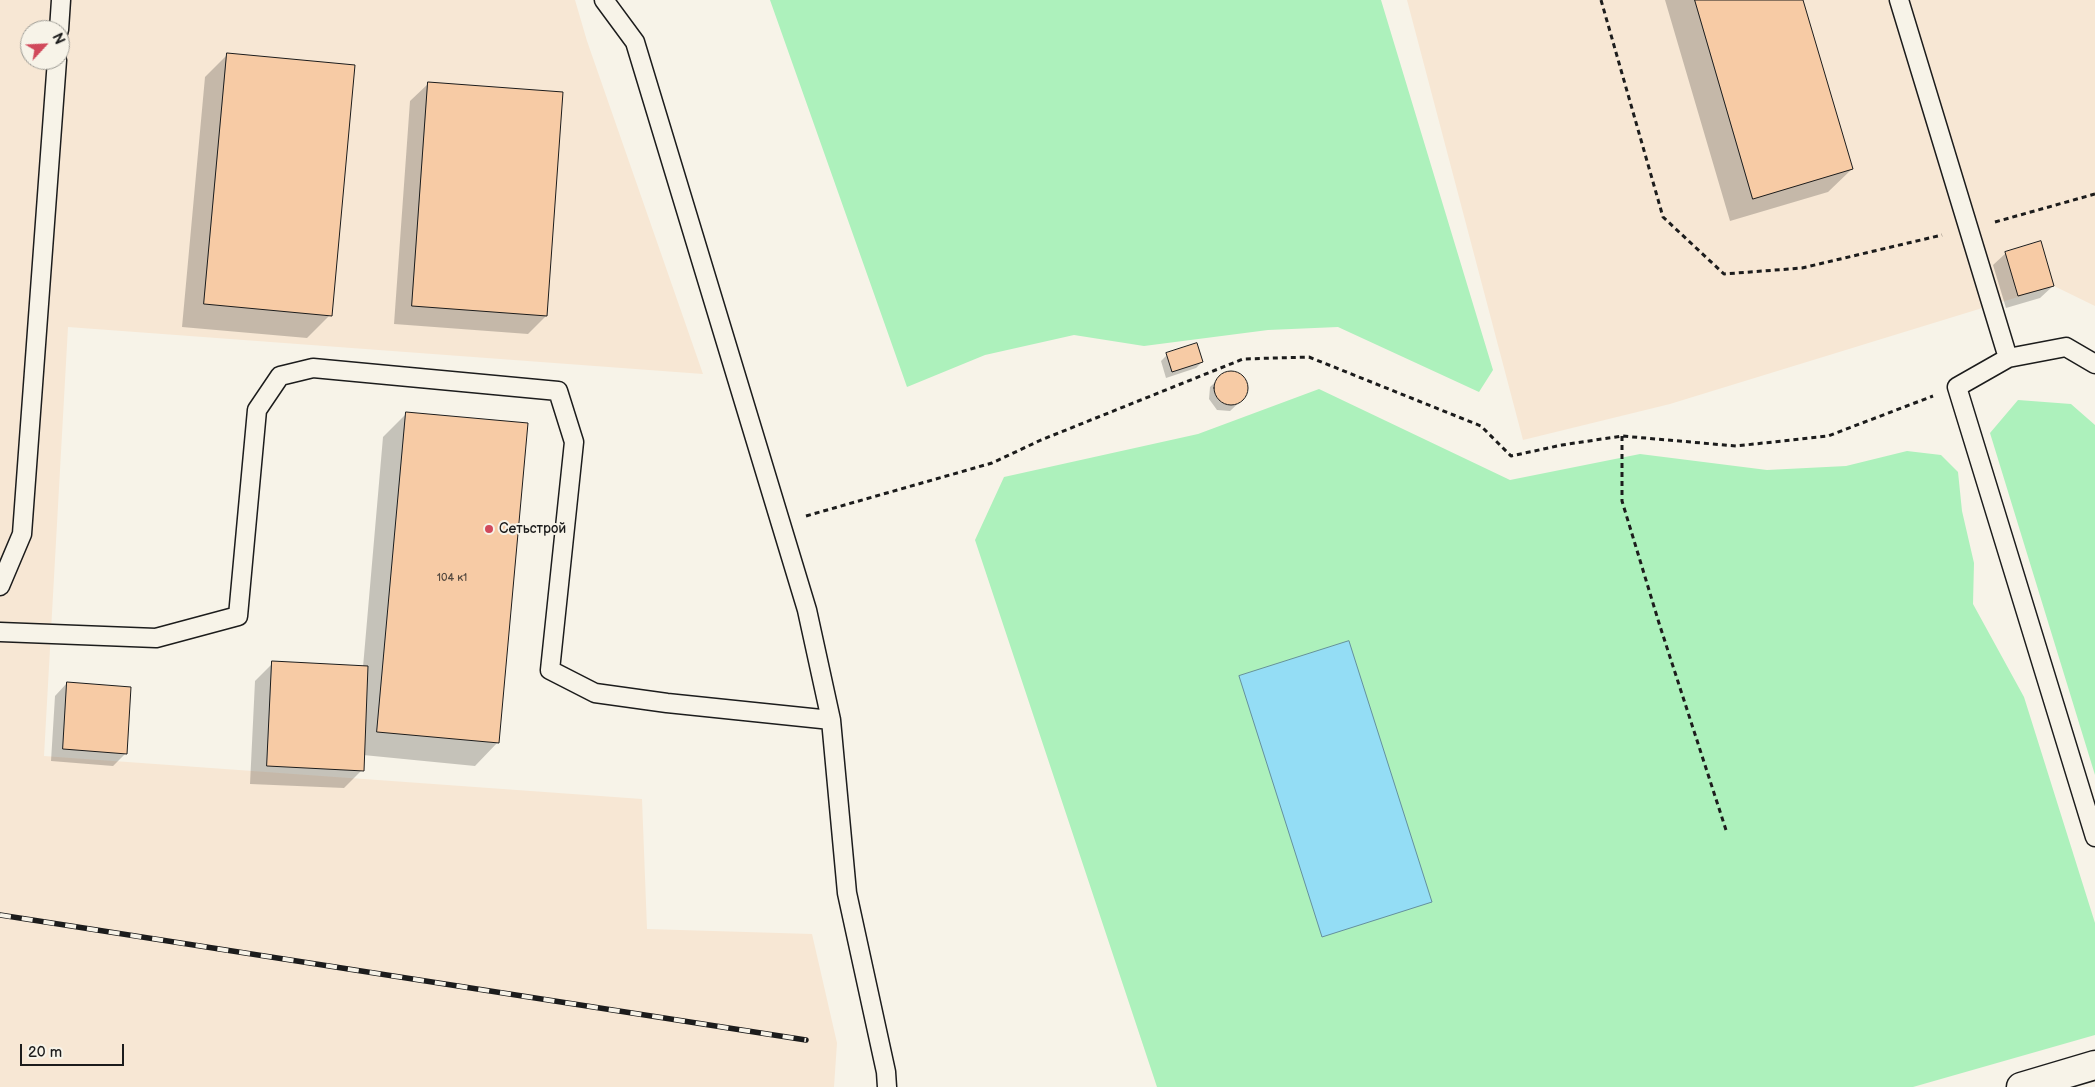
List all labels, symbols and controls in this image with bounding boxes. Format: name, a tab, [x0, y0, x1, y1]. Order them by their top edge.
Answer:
north arrow	[20, 20, 70, 70]
text: N	[48, 31, 68, 47]
place label: Сетьстрой	[499, 521, 566, 537]
marker: Сетьстрой	[483, 523, 495, 535]
house number: 104 к1	[437, 571, 467, 585]
scale bar	[22, 1034, 126, 1066]
text: 20 m	[28, 1043, 62, 1062]

